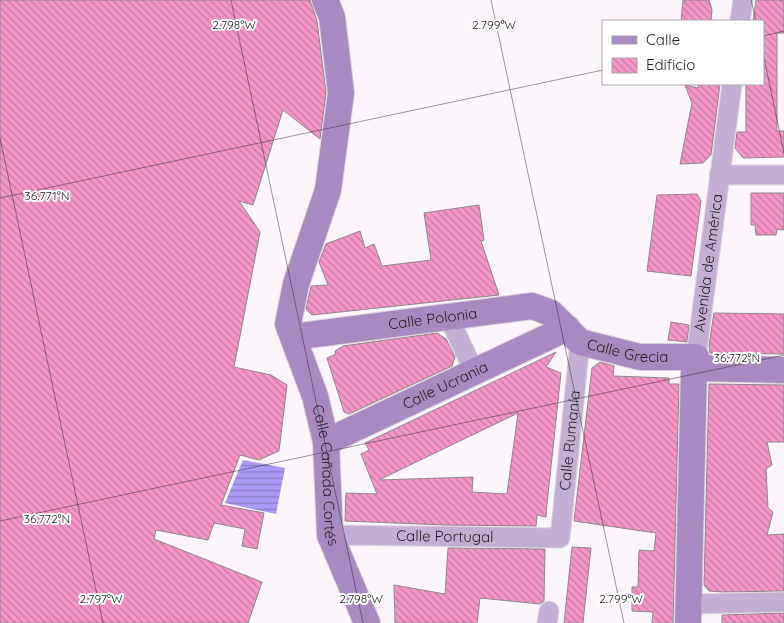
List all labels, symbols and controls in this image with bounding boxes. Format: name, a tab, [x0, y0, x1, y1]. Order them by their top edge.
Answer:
text: 2.798°W	[212, 17, 256, 32]
text: 2.799°W	[472, 17, 516, 32]
legend	[602, 20, 764, 85]
text: Calle	[646, 30, 680, 49]
text: Edificio	[646, 55, 695, 74]
text: 36.771°N	[25, 188, 69, 203]
street label: Avenida de América	[689, 192, 726, 333]
street label: Calle Polonia	[387, 303, 478, 334]
street label: Calle Grecia	[585, 334, 668, 366]
text: 36.772°N	[714, 350, 760, 365]
street label: Calle Ucrania	[399, 357, 491, 413]
street label: Calle Rumanía	[555, 390, 584, 491]
street label: Calle Cañada Cortés	[308, 402, 343, 549]
text: 36.772°N	[24, 511, 70, 526]
street label: Calle Portugal	[396, 526, 494, 546]
text: 2.797°W	[79, 591, 123, 606]
text: 2.798°W	[339, 591, 383, 606]
text: 2.799°W	[599, 591, 643, 606]

